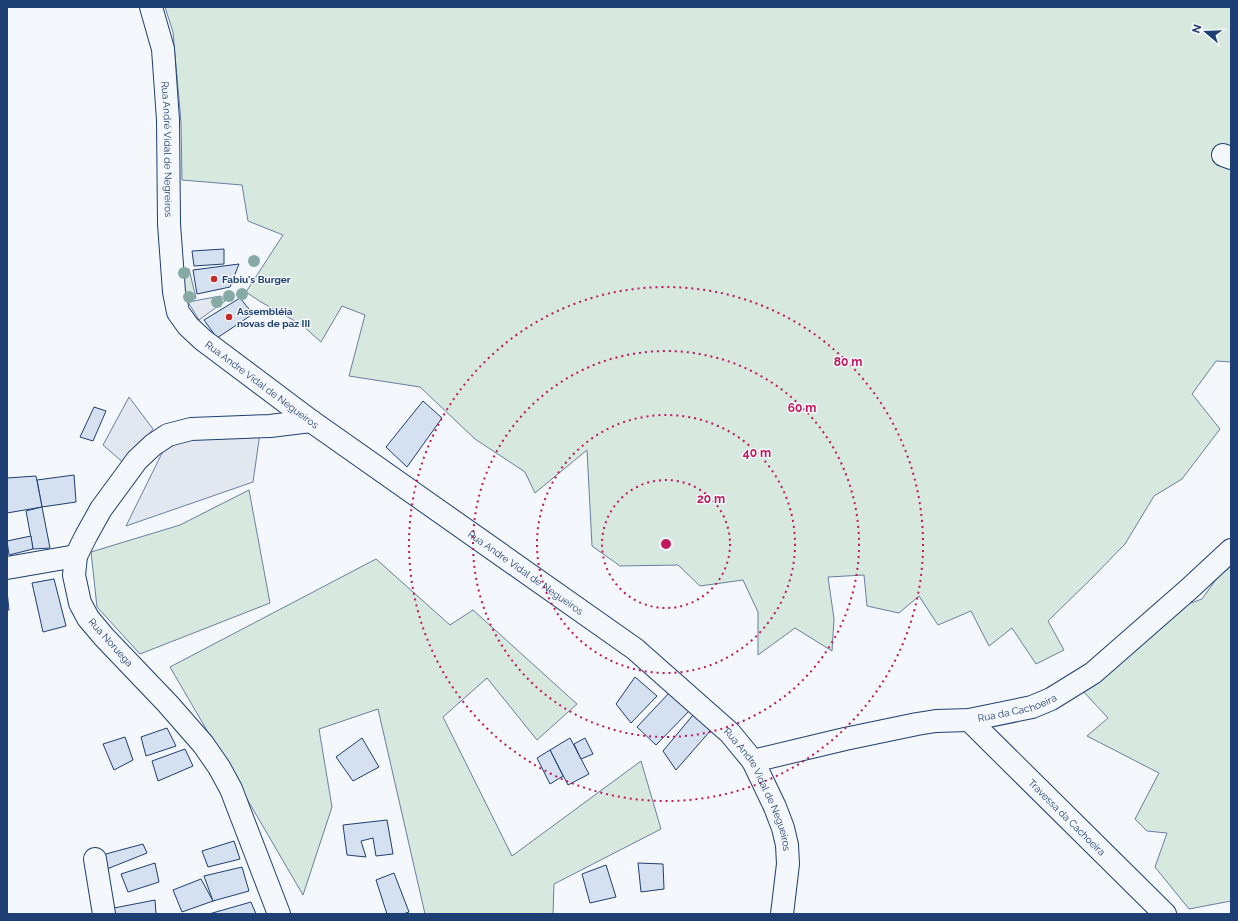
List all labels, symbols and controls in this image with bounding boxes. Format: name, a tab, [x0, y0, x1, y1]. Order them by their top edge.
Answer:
north arrow	[1186, 12, 1226, 52]
text: N	[1190, 23, 1205, 35]
street label: Rua André Vidal de Negreiros	[159, 81, 174, 217]
marker: Fabiu's Burger	[209, 274, 219, 284]
place label: Fabiu's Burger	[222, 274, 291, 285]
place label: Assembléia novas de paz III	[237, 306, 310, 329]
marker: Assembléia novas de paz III	[224, 312, 234, 322]
street label: Rua Andre Vidal de Negueiros	[203, 339, 321, 431]
text: 80 m	[834, 355, 862, 369]
text: 60 m	[788, 401, 816, 415]
text: 40 m	[743, 446, 771, 460]
text: 20 m	[697, 492, 725, 506]
street label: Rua Andre Vidal de Negueiros	[466, 528, 586, 617]
centre of rings	[659, 537, 673, 551]
street label: Rua Noruega	[86, 616, 135, 669]
street label: Rua da Cachoeira	[977, 692, 1059, 724]
street label: Rua Andre Vidal de Negueiros	[722, 726, 792, 851]
street label: Travessa da Cachoeira	[1026, 777, 1107, 858]

